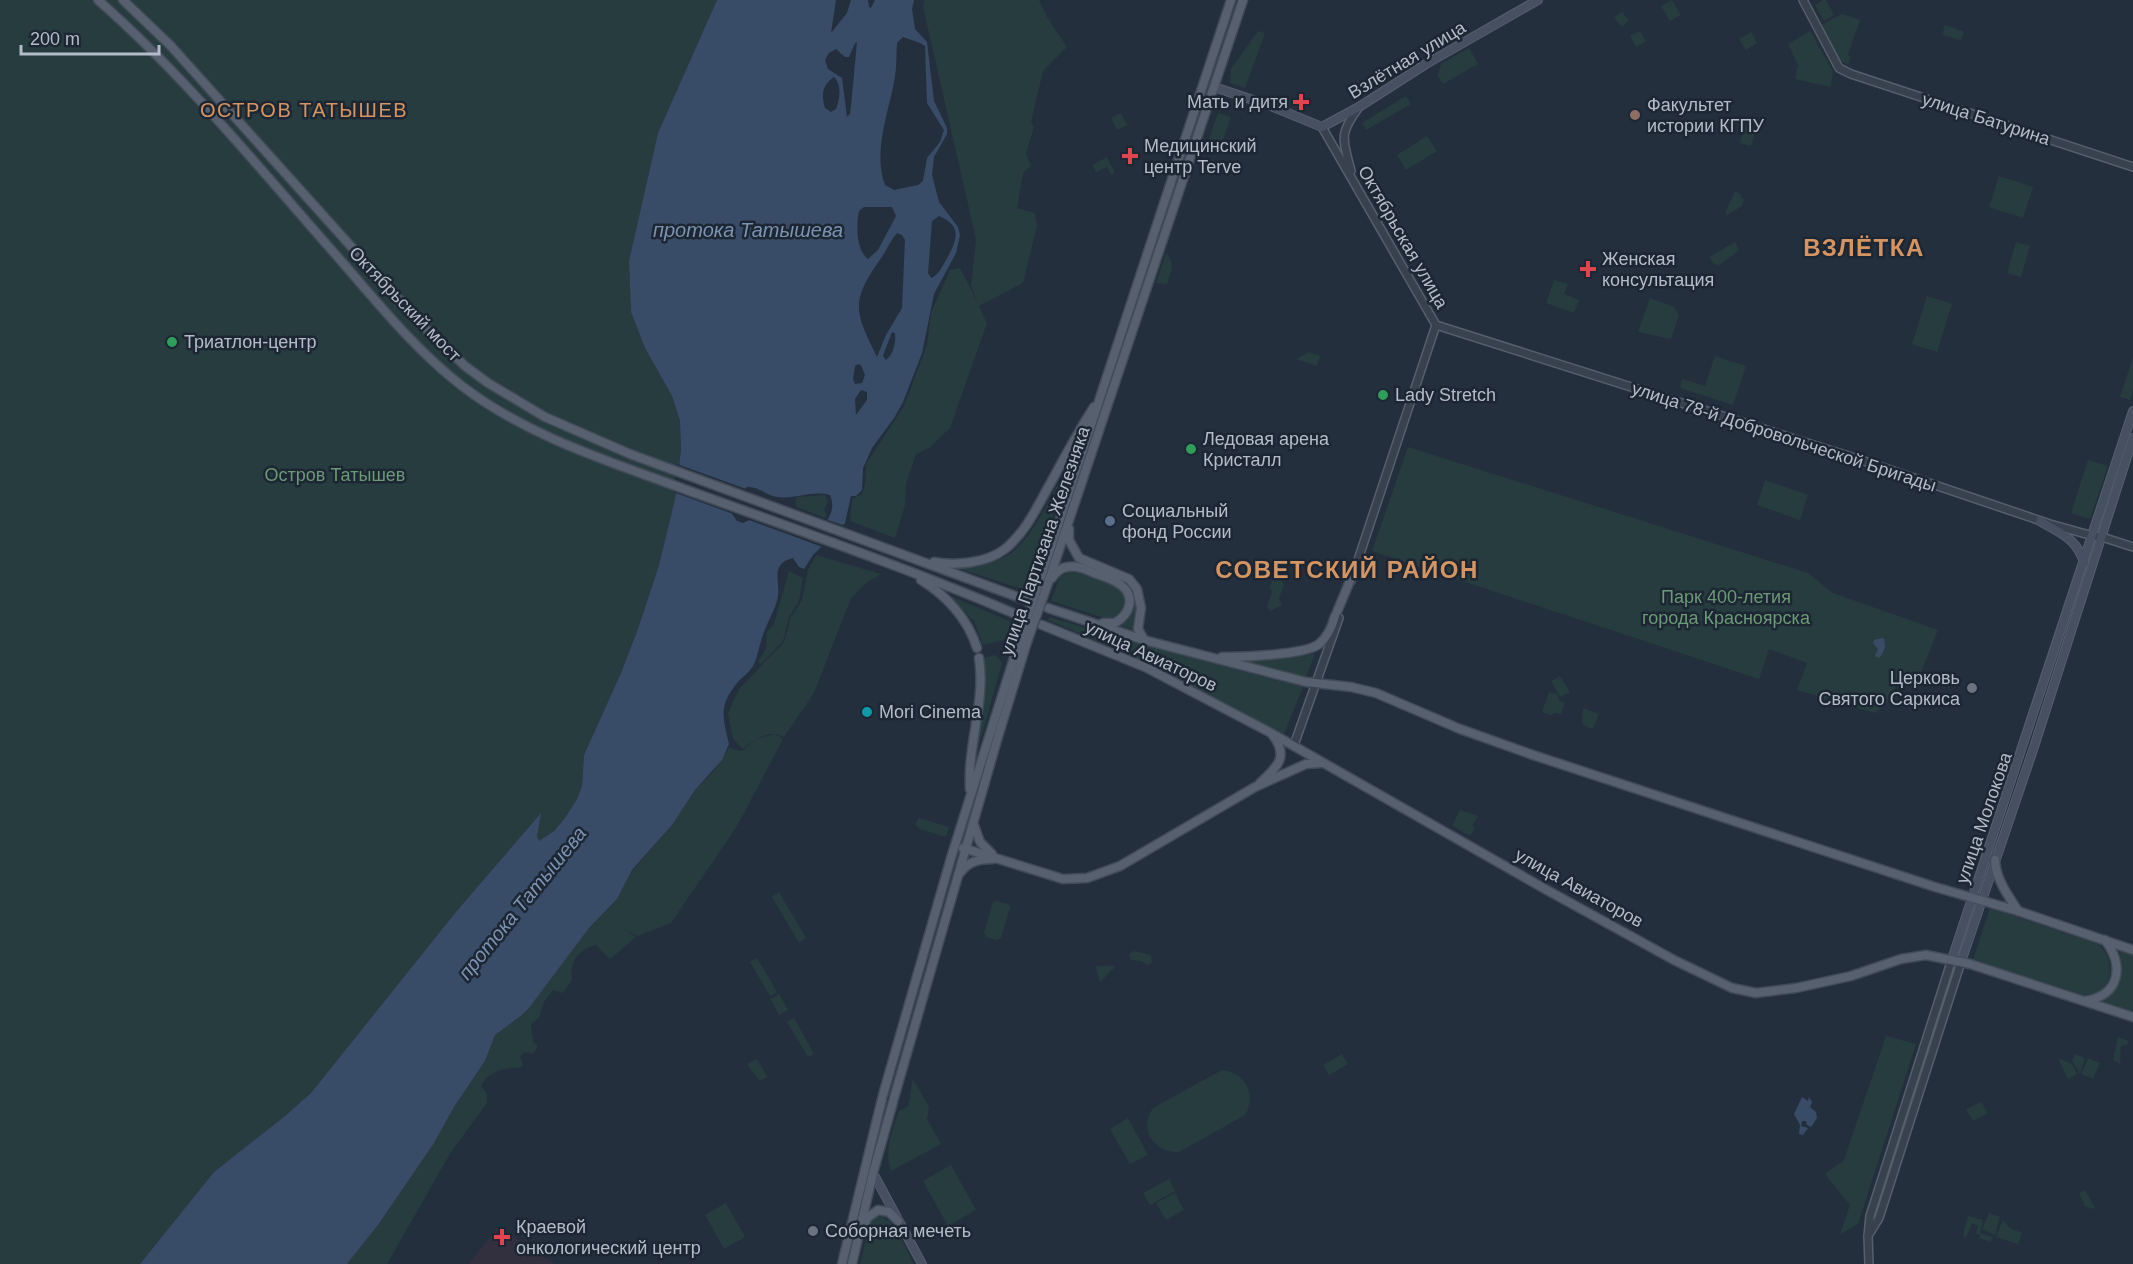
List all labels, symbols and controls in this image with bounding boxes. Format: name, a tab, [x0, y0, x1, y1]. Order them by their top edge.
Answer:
street label: Взлётная улица	[1345, 17, 1470, 103]
scale bar	[21, 18, 159, 56]
text: 200 m	[30, 29, 80, 49]
street label: улица Батурина	[1920, 89, 2053, 149]
place label: Мать и дитя	[1187, 92, 1288, 112]
marker: Мать и дитя	[1292, 93, 1310, 111]
place label: Факультет истории КГПУ	[1647, 95, 1764, 136]
district label: ОСТРОВ ТАТЫШЕВ	[200, 99, 408, 121]
marker: Факультет истории КГПУ	[1628, 108, 1642, 122]
place label: Медицинский центр Terve	[1144, 136, 1257, 177]
marker: Медицинский центр Terve	[1121, 147, 1139, 165]
street label: Октябрьская улица	[1354, 162, 1452, 313]
water label: протока Татышева	[653, 219, 843, 241]
district label: ВЗЛЁТКА	[1803, 234, 1925, 261]
street label: Октябрьский мост	[345, 243, 465, 365]
place label: Женская консультация	[1602, 249, 1714, 290]
marker: Женская консультация	[1579, 260, 1597, 278]
place label: Триатлон-центр	[184, 332, 316, 352]
marker: Триатлон-центр	[165, 335, 179, 349]
street label: улица 78-й Добровольческой Бригады	[1629, 378, 1939, 496]
place label: Lady Stretch	[1395, 385, 1496, 405]
marker: Lady Stretch	[1376, 388, 1390, 402]
street label: улица Партизана Железняка	[996, 423, 1094, 658]
place label: Ледовая арена Кристалл	[1203, 429, 1330, 470]
marker: Ледовая арена Кристалл	[1184, 442, 1198, 456]
park label: Остров Татышев	[265, 465, 405, 485]
place label: Социальный фонд России	[1122, 501, 1232, 542]
marker: Социальный фонд России	[1103, 514, 1117, 528]
district label: СОВЕТСКИЙ РАЙОН	[1215, 556, 1479, 583]
park label: Парк 400-летия города Красноярска	[1642, 587, 1811, 628]
street label: улица Авиаторов	[1082, 617, 1220, 695]
place label: Церковь Святого Саркиса	[1818, 668, 1961, 709]
marker: Церковь Святого Саркиса	[1965, 681, 1979, 695]
place label: Mori Cinema	[879, 702, 982, 722]
marker: Mori Cinema	[860, 705, 874, 719]
street label: улица Молокова	[1952, 749, 2016, 886]
water label: протока Татышева	[454, 822, 590, 984]
street label: улица Авиаторов	[1511, 845, 1647, 931]
place label: Краевой онкологический центр	[516, 1217, 701, 1258]
place label: Соборная мечеть	[825, 1221, 971, 1241]
marker: Соборная мечеть	[806, 1224, 820, 1238]
marker: Краевой онкологический центр	[493, 1228, 511, 1246]

